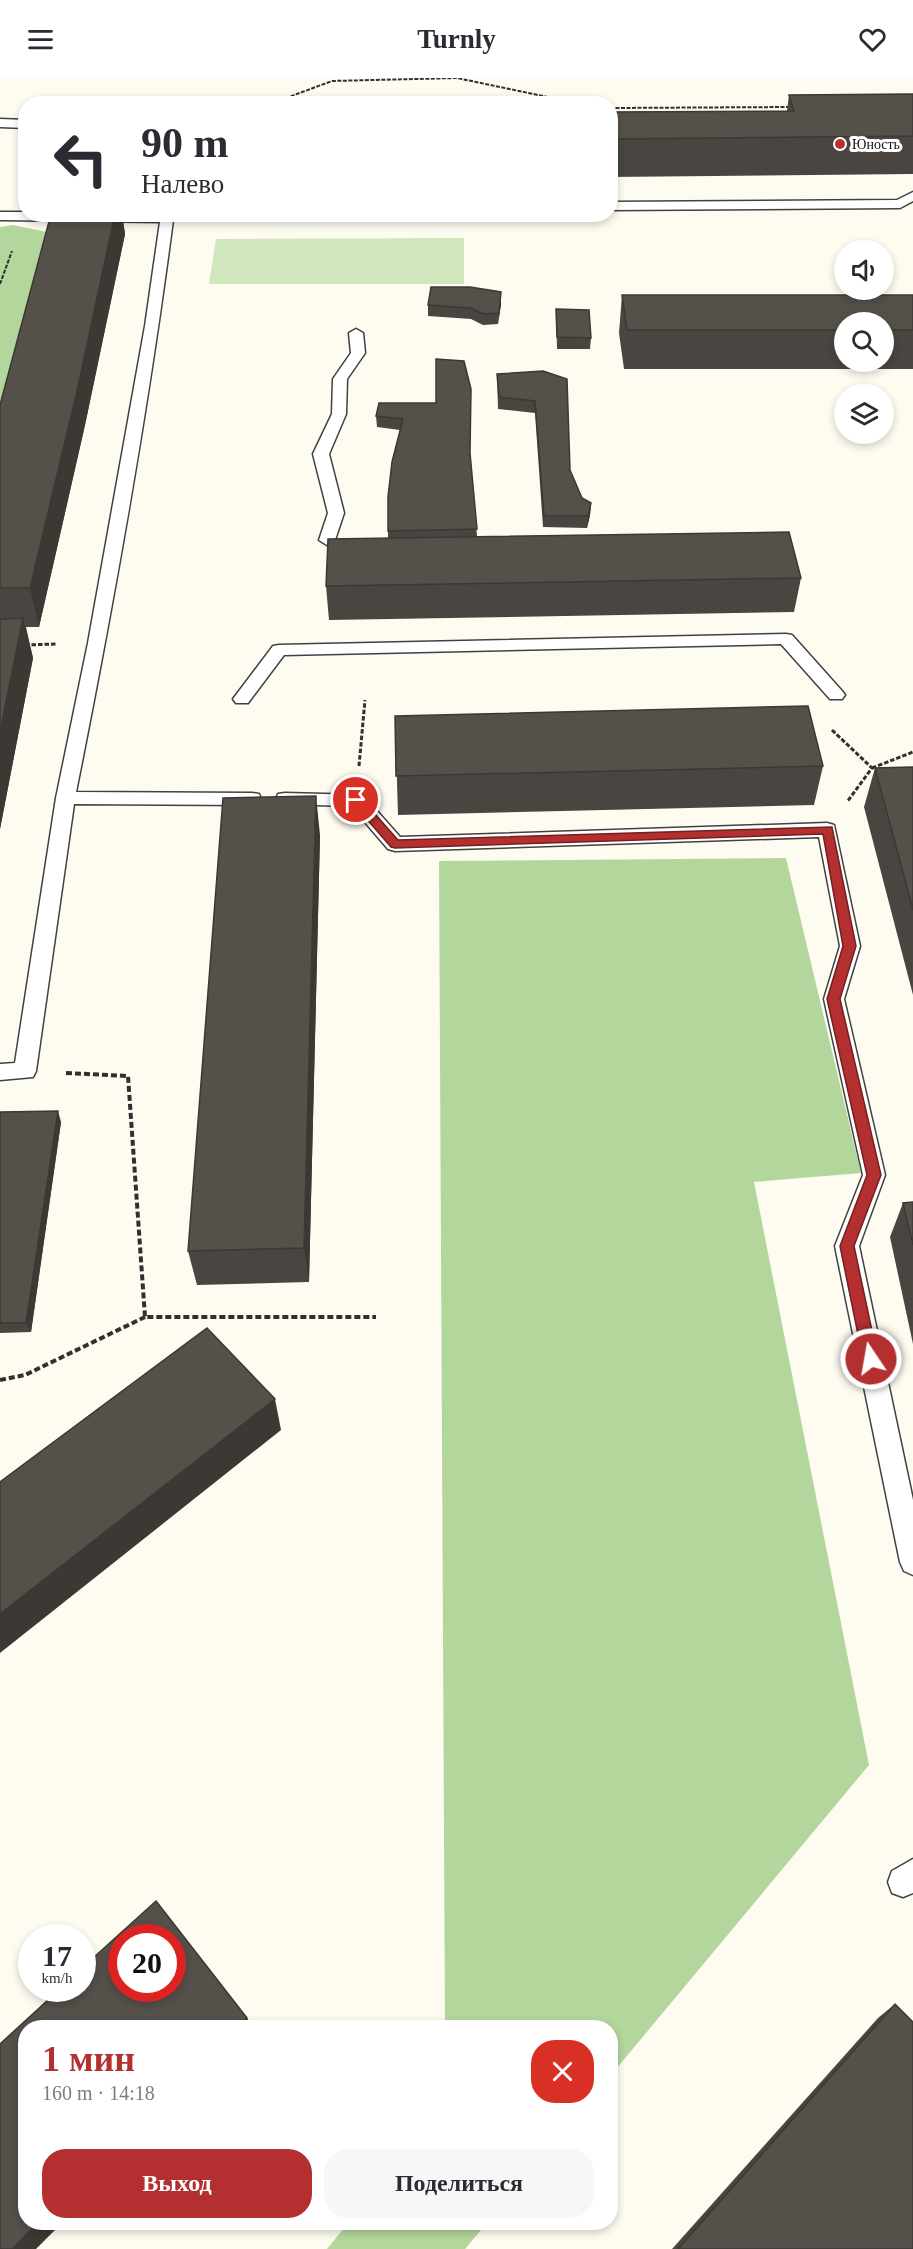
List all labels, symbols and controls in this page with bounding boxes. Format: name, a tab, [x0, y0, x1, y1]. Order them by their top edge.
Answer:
icon: menu	[24, 23, 57, 56]
icon: heart	[856, 23, 889, 56]
text: Turnly	[417, 24, 496, 54]
icon: left	[42, 120, 120, 198]
text: 90 m	[141, 120, 229, 166]
marker: Юность	[833, 137, 847, 151]
place label: Юность	[852, 137, 900, 152]
text: Налево	[141, 169, 224, 199]
map controls	[834, 240, 894, 444]
button: sound	[834, 240, 894, 300]
button: search	[834, 312, 894, 372]
button: layers	[834, 384, 894, 444]
pin	[330, 774, 381, 825]
icon: arrive	[339, 783, 372, 816]
position arrow	[839, 1327, 903, 1391]
speed limit sign: 20	[108, 1924, 186, 2002]
text: 17	[42, 1939, 72, 1972]
text: km/h	[42, 1970, 72, 1986]
text: 1 мин	[42, 2039, 135, 2079]
button: close	[531, 2040, 594, 2103]
text: 160 m · 14:18	[42, 2082, 155, 2104]
button: Выход	[42, 2149, 312, 2218]
button: Поделиться	[324, 2149, 594, 2218]

